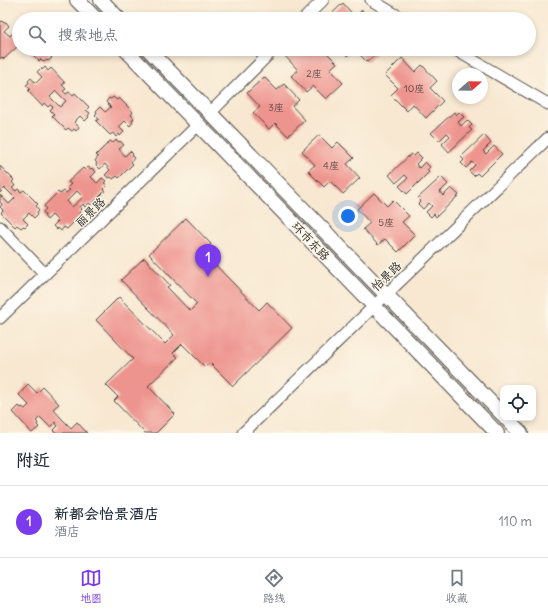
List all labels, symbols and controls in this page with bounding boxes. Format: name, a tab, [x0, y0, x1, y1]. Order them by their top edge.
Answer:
search box	[12, 12, 536, 56]
icon: search	[26, 23, 48, 45]
text: 搜索地点	[58, 25, 118, 44]
house number: 2座	[306, 67, 322, 80]
north arrow	[452, 68, 488, 104]
house number: 10座	[404, 82, 424, 95]
house number: 3座	[268, 101, 284, 114]
house number: 4座	[323, 159, 339, 172]
street label: 丽景路	[72, 194, 108, 230]
your location	[338, 206, 358, 226]
house number: 5座	[378, 216, 394, 229]
street label: 环市东路	[289, 219, 333, 263]
pin: 1	[195, 244, 221, 277]
street label: 怡景路	[368, 258, 404, 294]
map controls	[500, 385, 536, 421]
button: locate	[500, 385, 536, 421]
text: 附近	[16, 449, 50, 471]
text: 新都会怡景酒店	[54, 504, 159, 523]
text: 1	[26, 513, 32, 530]
text: 110 m	[499, 513, 532, 530]
text: 酒店	[54, 523, 80, 540]
tab: 地图	[80, 567, 102, 605]
tab: 路线	[263, 567, 285, 605]
tab: 收藏	[446, 567, 468, 605]

